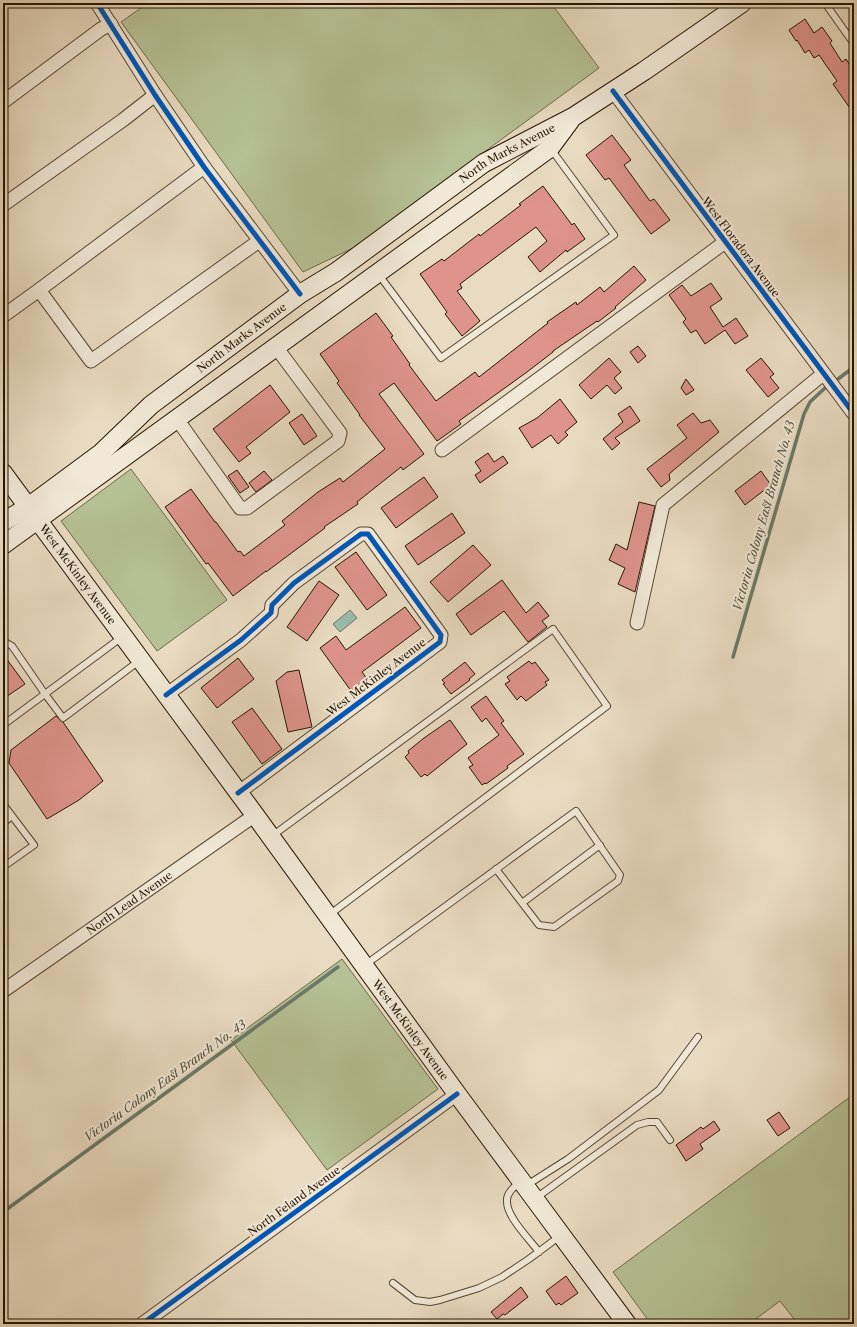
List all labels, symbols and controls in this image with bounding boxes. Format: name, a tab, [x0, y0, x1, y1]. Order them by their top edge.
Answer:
street label: North Marks Avenue	[456, 120, 557, 186]
street label: West Floradora Avenue	[698, 193, 783, 300]
street label: North Marks Avenue	[194, 300, 289, 376]
water label: Victoria Colony East Branch No. 43	[729, 419, 798, 613]
street label: West McKinley Avenue	[36, 521, 119, 627]
street label: West McKinley Avenue	[323, 635, 428, 720]
street label: North Lead Avenue	[84, 868, 175, 938]
street label: West McKinley Avenue	[369, 976, 452, 1083]
water label: Victoria Colony East Branch No. 43	[81, 1017, 249, 1144]
street label: North Feland Avenue	[245, 1163, 343, 1239]

